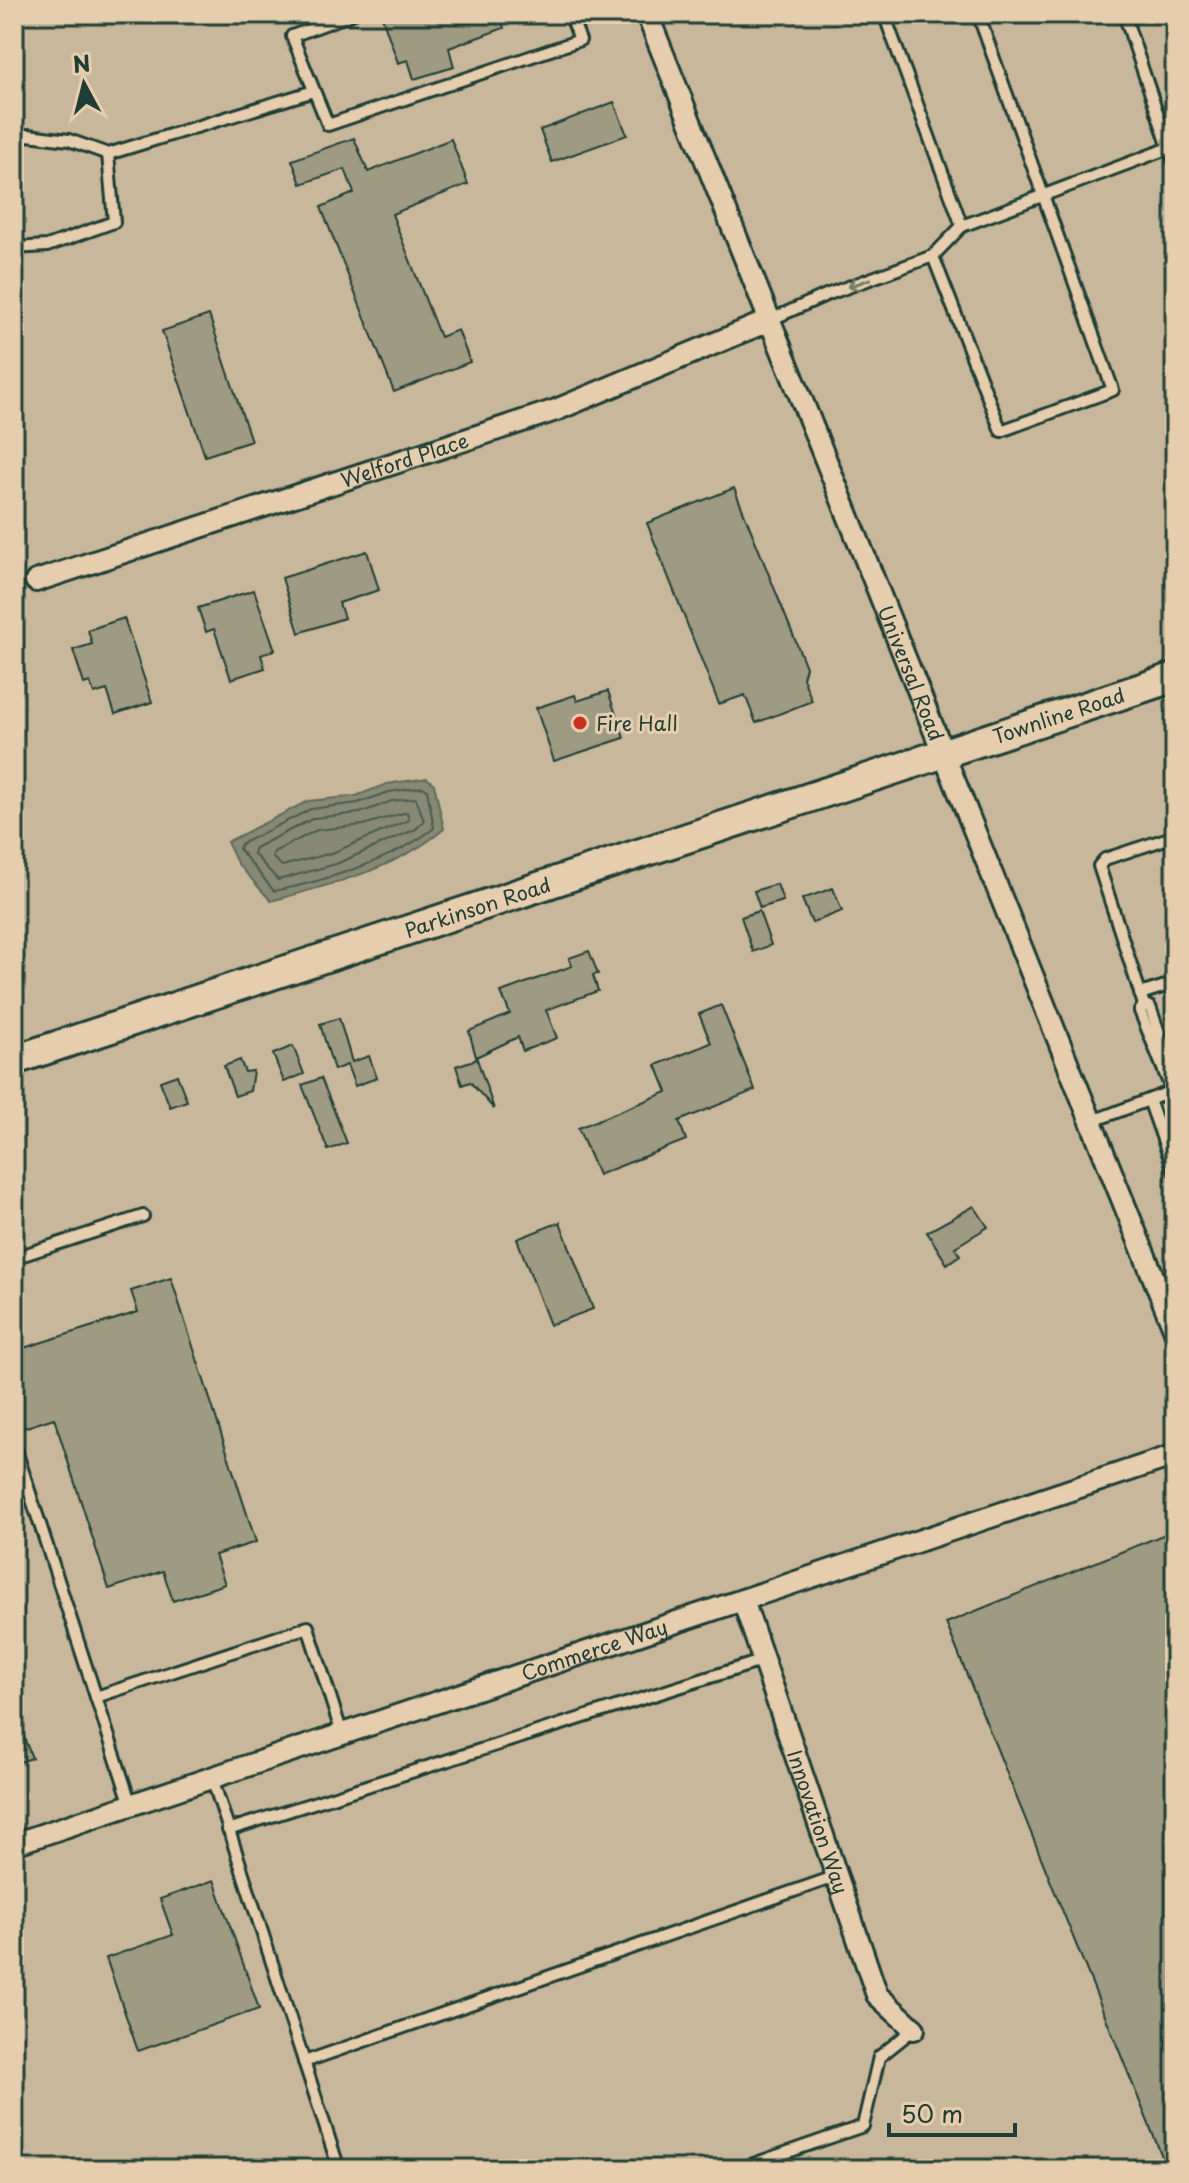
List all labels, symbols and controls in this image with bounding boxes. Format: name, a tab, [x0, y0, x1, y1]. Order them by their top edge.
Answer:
north arrow	[44, 44, 124, 124]
text: N	[71, 45, 92, 80]
one-way arrow	[847, 276, 872, 291]
street label: Welford Place	[337, 425, 472, 495]
street label: Universal Road	[871, 601, 952, 745]
street label: Townline Road	[989, 680, 1129, 751]
place label: Fire Hall	[596, 708, 678, 738]
marker: Fire Hall	[571, 714, 589, 732]
street label: Parkinson Road	[400, 869, 554, 945]
street label: Commerce Way	[517, 1611, 671, 1688]
street label: Innovation Way	[780, 1746, 857, 1898]
scale bar	[889, 2087, 1015, 2137]
text: 50 m	[901, 2095, 963, 2131]

